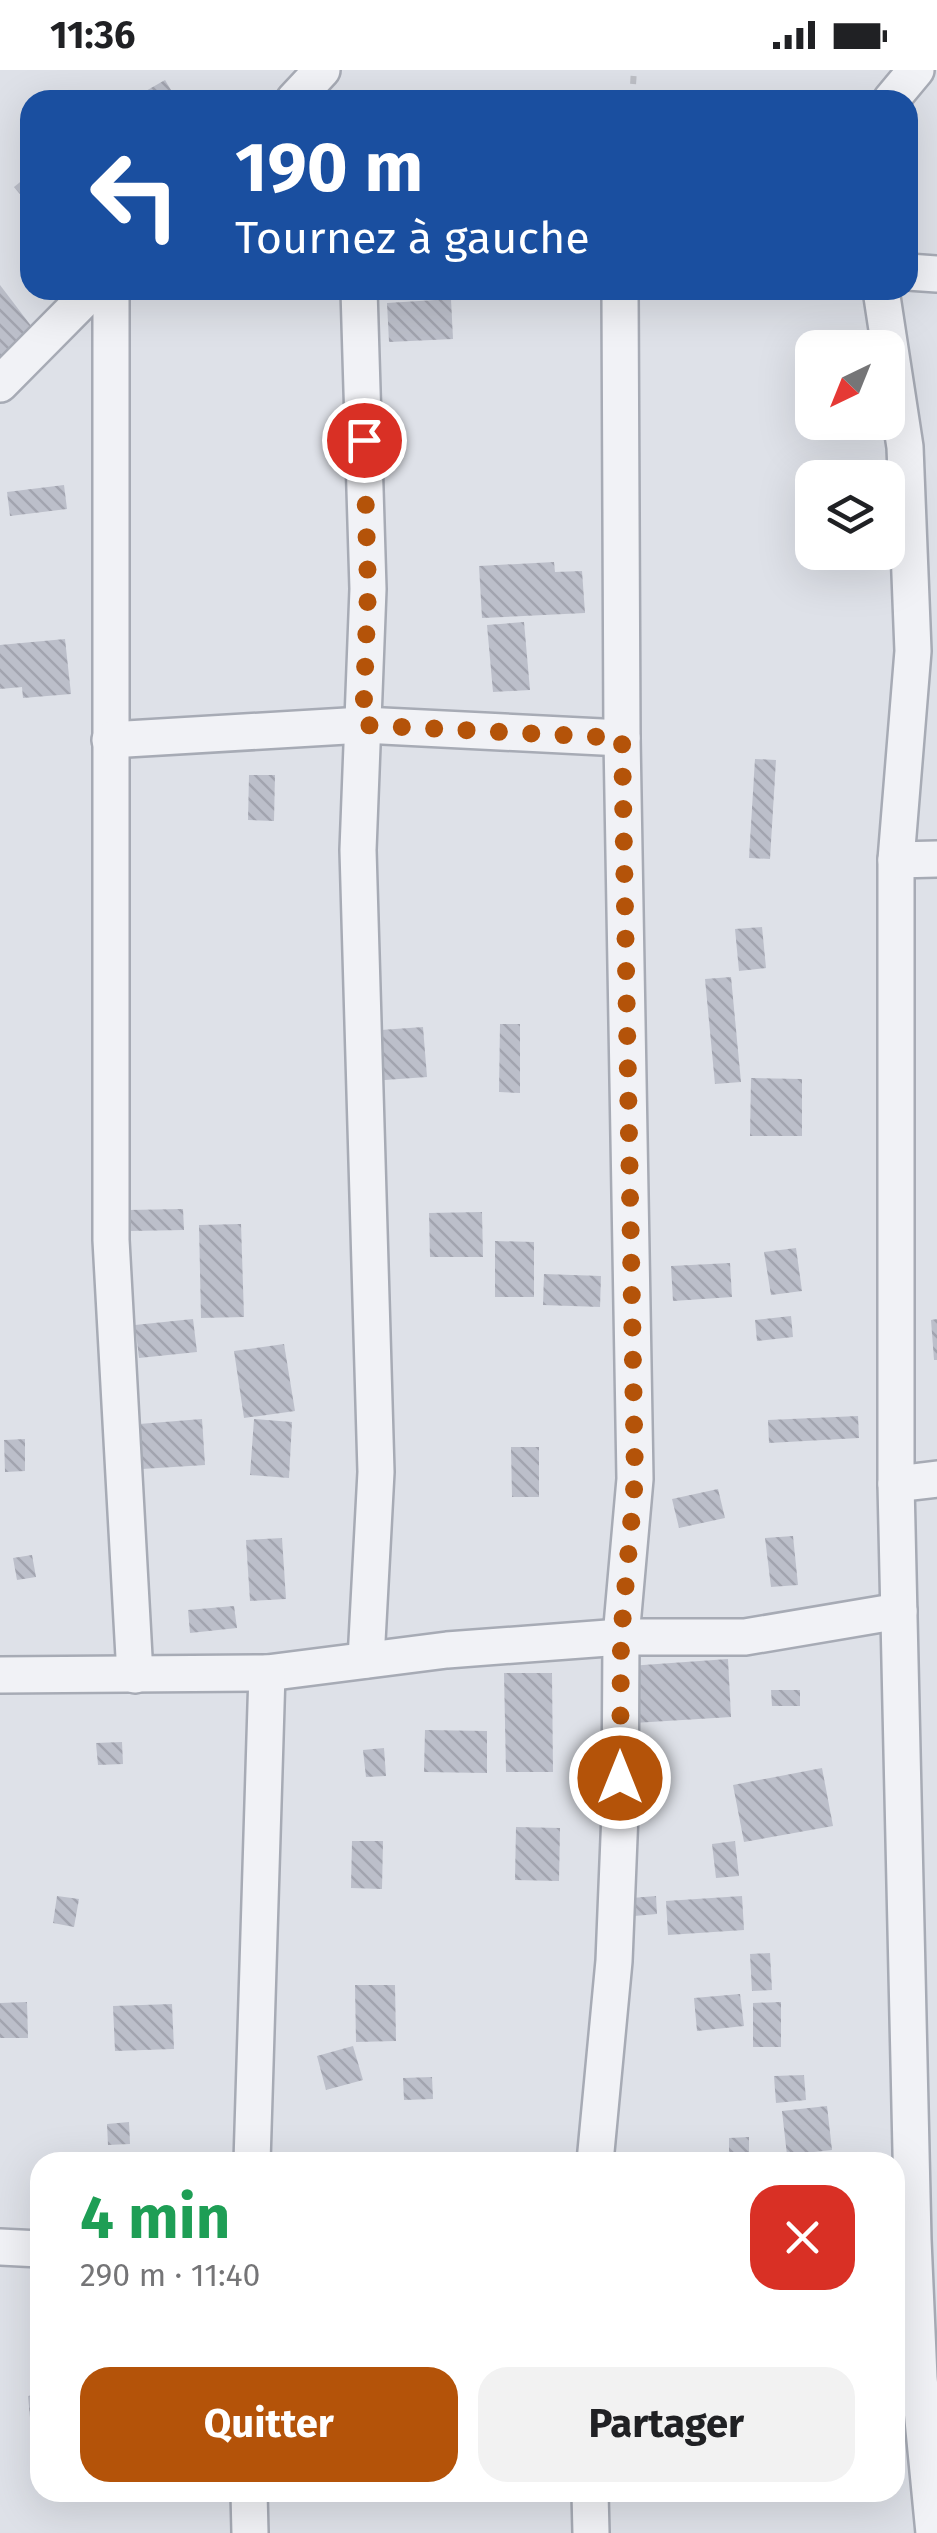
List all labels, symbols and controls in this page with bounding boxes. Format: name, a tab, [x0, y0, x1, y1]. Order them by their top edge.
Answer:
text: 11:36	[50, 12, 136, 58]
text: 190 m	[235, 126, 423, 210]
icon: left	[70, 130, 200, 260]
text: Tournez à gauche	[235, 211, 590, 265]
north arrow	[795, 330, 905, 440]
map controls	[795, 330, 905, 570]
pin	[322, 398, 407, 483]
icon: arrive	[337, 413, 392, 468]
button: layers	[795, 460, 905, 570]
position arrow	[568, 1726, 672, 1830]
text: 4 min	[80, 2182, 230, 2254]
button: close	[750, 2185, 855, 2290]
text: 290 m · 11:40	[80, 2256, 260, 2294]
button: Quitter	[80, 2367, 458, 2482]
button: Partager	[478, 2367, 855, 2482]

